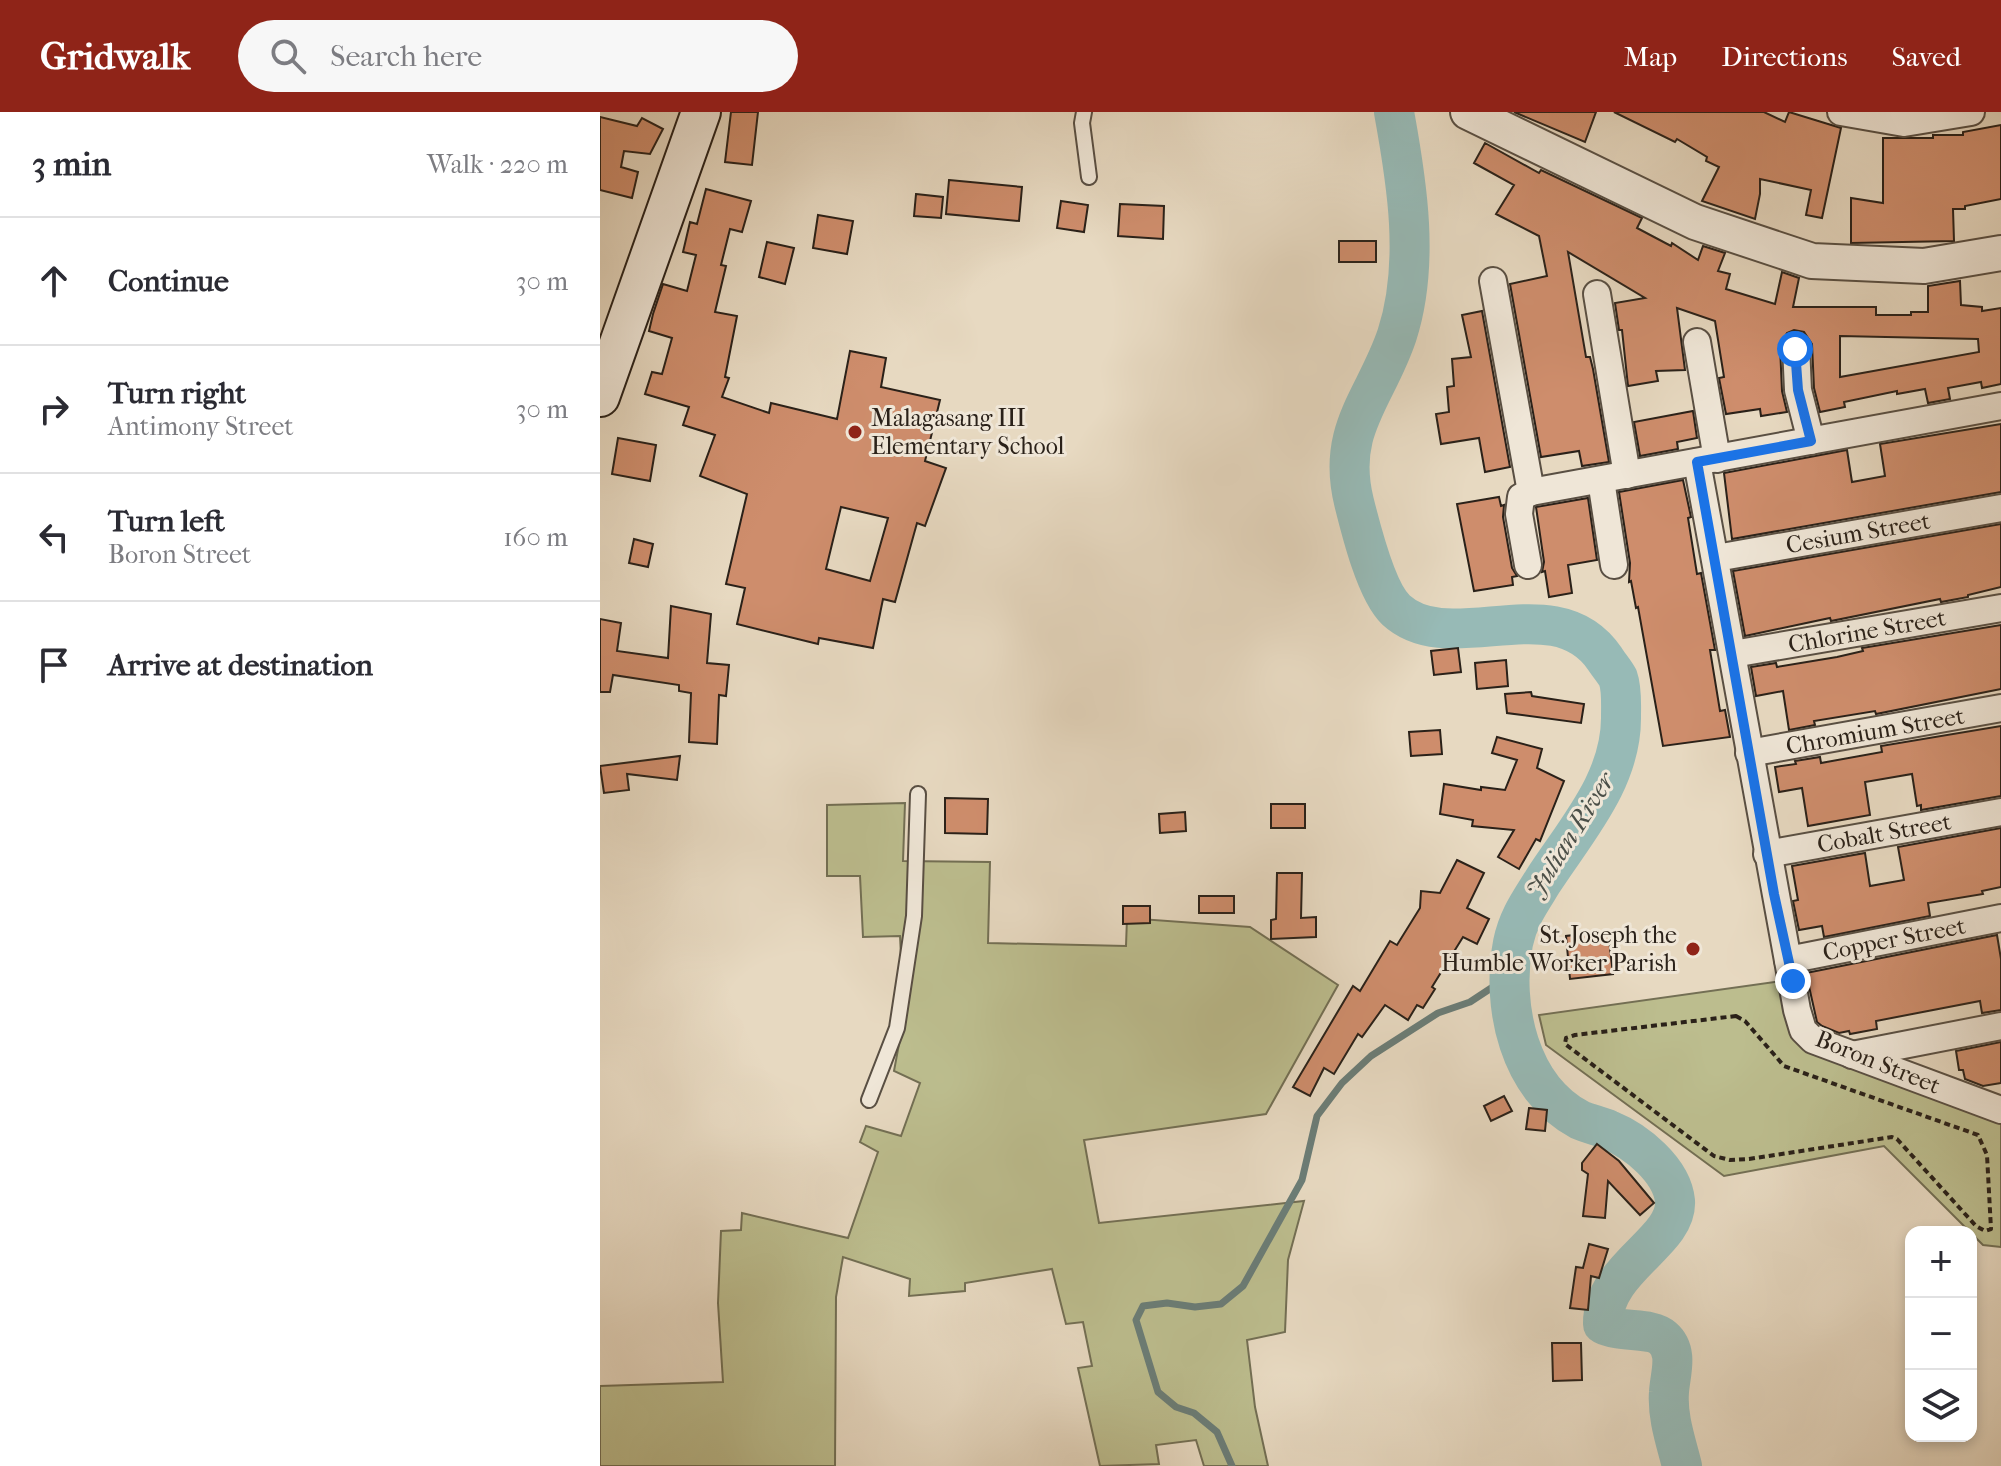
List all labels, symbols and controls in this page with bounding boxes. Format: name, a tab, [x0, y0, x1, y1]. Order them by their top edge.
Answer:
search box	[238, 20, 798, 92]
text: Gridwalk	[40, 34, 190, 79]
icon: search	[266, 34, 310, 78]
text: Search here	[330, 39, 482, 74]
text: Map	[1624, 40, 1677, 73]
text: Directions	[1721, 40, 1848, 73]
text: Saved	[1892, 40, 1961, 73]
text: 3 min	[32, 144, 111, 184]
text: Walk · 220 m	[427, 149, 568, 180]
icon: ahead	[32, 259, 76, 303]
text: Continue	[108, 264, 229, 299]
text: 30 m	[516, 266, 568, 297]
route start	[1777, 331, 1813, 367]
text: Turn right	[108, 376, 246, 411]
icon: right	[32, 387, 76, 431]
text: 30 m	[516, 394, 568, 425]
place label: Malagasang III Elementary School	[871, 404, 1065, 460]
text: Antimony Street	[108, 411, 294, 442]
marker: Malagasang III Elementary School	[846, 423, 864, 441]
text: Turn left	[108, 504, 225, 539]
street label: Cesium Street	[1784, 506, 1933, 559]
icon: left	[32, 515, 76, 559]
text: 160 m	[503, 522, 568, 553]
text: Boron Street	[108, 539, 251, 570]
street label: Chlorine Street	[1786, 603, 1948, 659]
icon: arrive	[32, 643, 76, 687]
text: Arrive at destination	[108, 648, 373, 683]
street label: Chromium Street	[1784, 701, 1967, 760]
water label: Julian River	[1520, 765, 1622, 904]
street label: Cobalt Street	[1815, 807, 1954, 859]
street label: Copper Street	[1820, 911, 1968, 967]
place label: St. Joseph the Humble Worker Parish	[1441, 921, 1678, 977]
marker: St. Joseph the Humble Worker Parish	[1684, 940, 1702, 958]
route end	[1775, 963, 1811, 999]
street label: Boron Street	[1812, 1024, 1945, 1100]
map controls	[1905, 1226, 1977, 1442]
button: +	[1905, 1226, 1977, 1298]
button: −	[1905, 1298, 1977, 1370]
button: layers	[1905, 1370, 1977, 1442]

